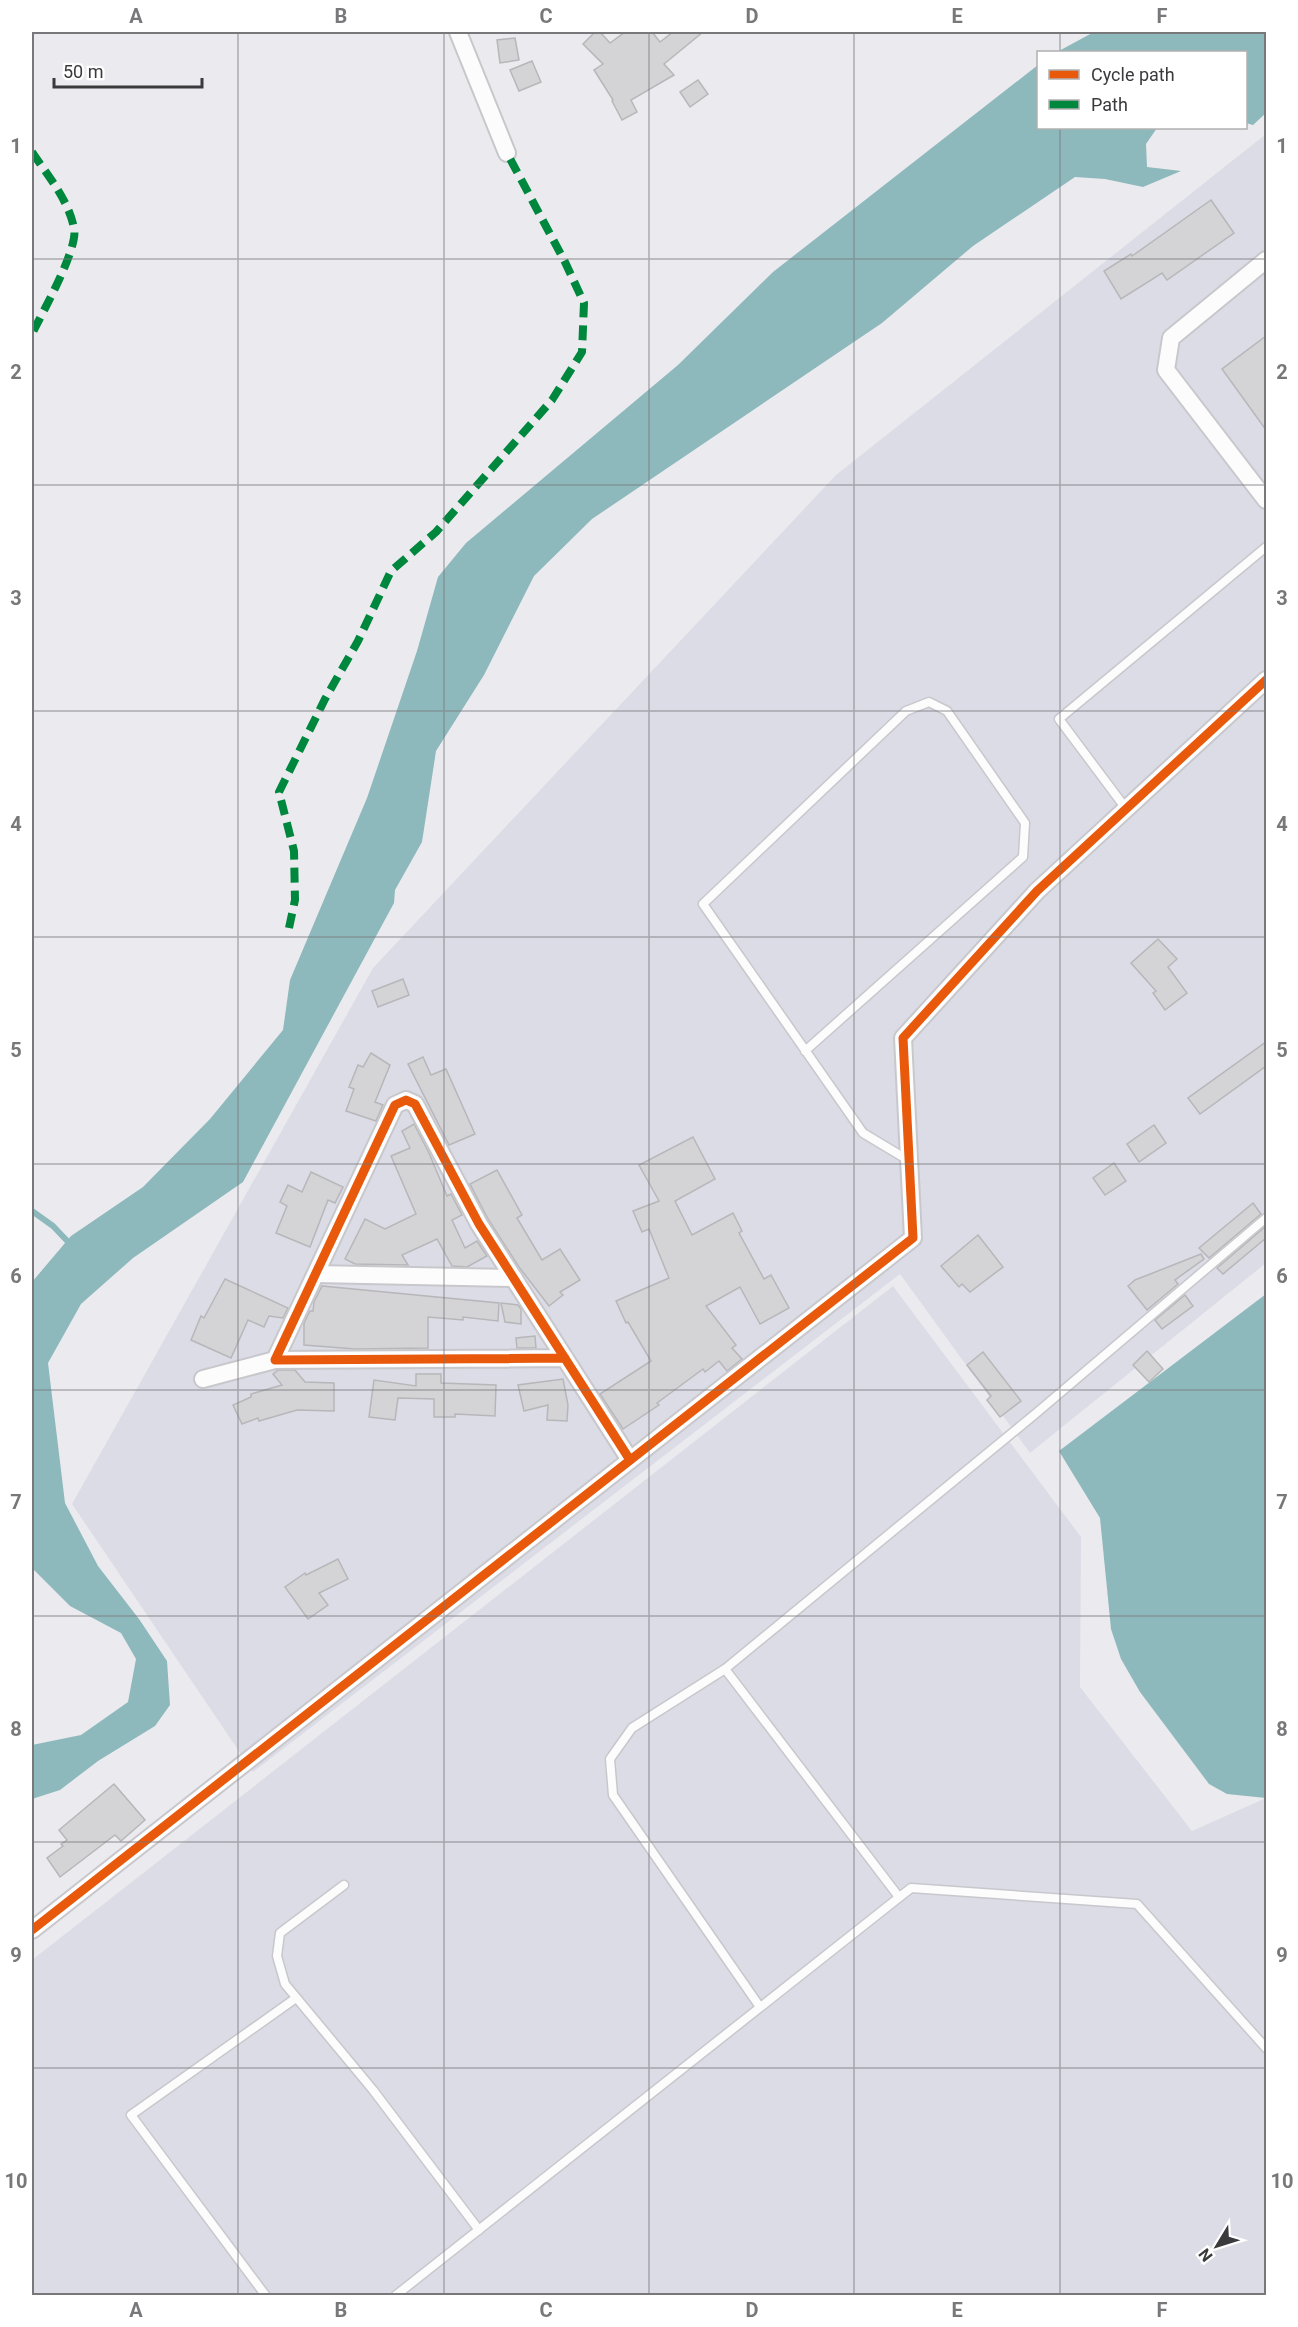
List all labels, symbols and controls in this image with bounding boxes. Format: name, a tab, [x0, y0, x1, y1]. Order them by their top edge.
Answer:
text: A	[129, 4, 143, 28]
text: B	[335, 4, 347, 28]
text: C	[539, 4, 553, 28]
text: D	[746, 4, 759, 28]
text: E	[951, 4, 963, 28]
text: F	[1157, 4, 1168, 28]
scale bar	[54, 51, 202, 89]
legend	[1037, 51, 1247, 129]
text: 50 m	[63, 61, 103, 82]
text: Cycle path	[1091, 64, 1175, 85]
text: Path	[1091, 94, 1128, 115]
text: 1	[10, 134, 22, 158]
text: 1	[1276, 134, 1288, 158]
text: 2	[10, 360, 22, 384]
text: 2	[1276, 360, 1288, 384]
text: 3	[10, 586, 22, 610]
text: 3	[1276, 586, 1288, 610]
text: 4	[10, 812, 22, 836]
text: 4	[1276, 812, 1288, 836]
text: 5	[10, 1038, 22, 1062]
text: 5	[1276, 1038, 1288, 1062]
text: 6	[10, 1264, 22, 1288]
text: 6	[1276, 1264, 1288, 1288]
text: 7	[10, 1490, 22, 1514]
text: 7	[1276, 1490, 1288, 1514]
text: 8	[10, 1717, 22, 1741]
text: 8	[1276, 1717, 1288, 1741]
text: 9	[10, 1943, 22, 1967]
text: 9	[1276, 1943, 1288, 1967]
text: 10	[5, 2169, 27, 2193]
text: 10	[1271, 2169, 1293, 2193]
north arrow	[1187, 2216, 1247, 2276]
text: N	[1195, 2245, 1217, 2265]
text: A	[129, 2298, 143, 2322]
text: B	[335, 2298, 347, 2322]
text: C	[539, 2298, 553, 2322]
text: D	[746, 2298, 759, 2322]
text: E	[951, 2298, 963, 2322]
text: F	[1157, 2298, 1168, 2322]

